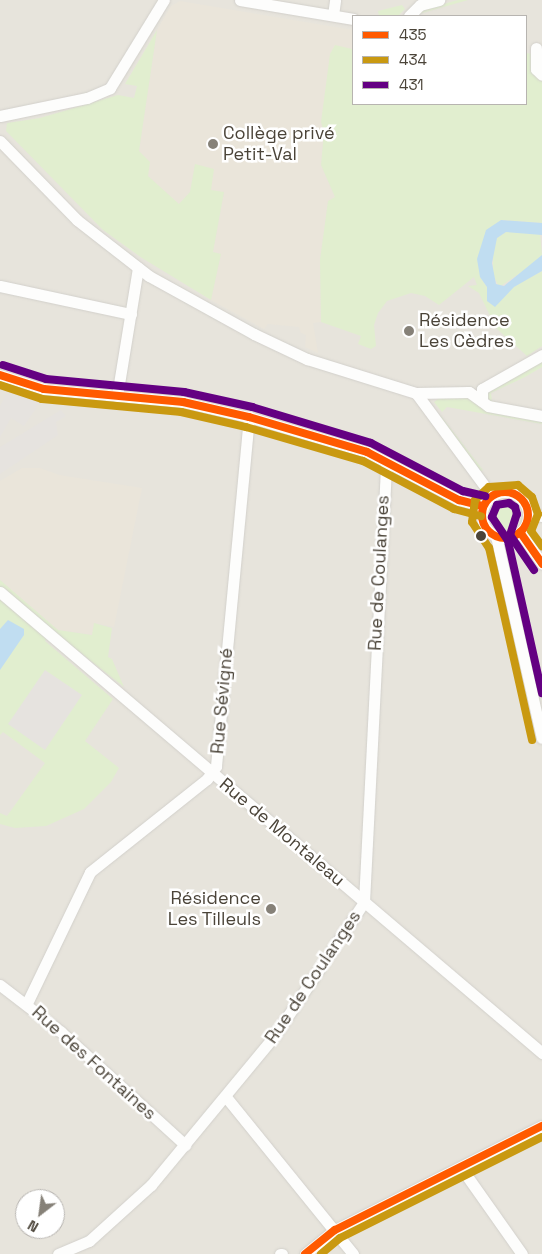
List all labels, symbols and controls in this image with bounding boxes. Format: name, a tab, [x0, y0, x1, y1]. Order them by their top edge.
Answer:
legend	[352, 15, 527, 105]
text: 435	[399, 25, 426, 44]
text: 434	[399, 50, 427, 69]
text: 431	[399, 75, 424, 94]
place label: Collège privé Petit-Val	[223, 123, 335, 166]
marker: Collège privé Petit-Val	[207, 138, 219, 150]
place label: Résidence Les Cèdres	[419, 310, 514, 352]
marker: Résidence Les Cèdres	[403, 325, 415, 337]
street label: Rue de Coulanges	[364, 495, 394, 651]
unlabelled marker	[476, 531, 486, 541]
street label: Rue Sévigné	[207, 647, 237, 755]
street label: Rue de Montaleau	[215, 773, 349, 891]
place label: Résidence Les Tilleuls	[167, 888, 261, 931]
marker: Résidence Les Tilleuls	[265, 903, 277, 915]
street label: Rue de Coulanges	[261, 906, 365, 1048]
street label: Rue des Fontaines	[27, 1002, 161, 1124]
north arrow	[15, 1189, 65, 1239]
text: N	[24, 1216, 42, 1236]

